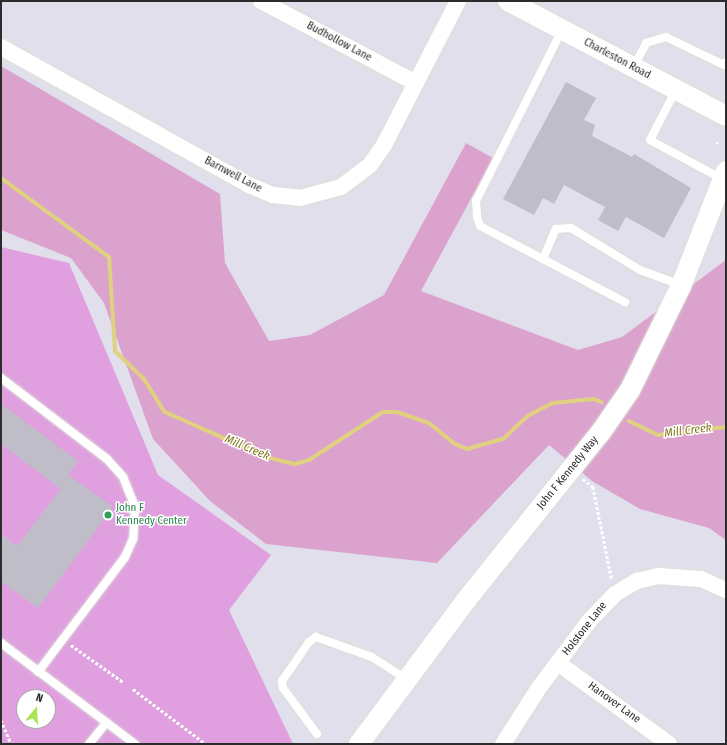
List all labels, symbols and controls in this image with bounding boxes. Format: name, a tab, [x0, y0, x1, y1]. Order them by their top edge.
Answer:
street label: Budhollow Lane	[304, 19, 374, 65]
street label: Charleston Road	[581, 36, 653, 82]
street label: Barnwell Lane	[202, 154, 264, 196]
water label: Mill Creek	[664, 421, 712, 441]
water label: Mill Creek	[222, 432, 272, 464]
street label: John F Kennedy Way	[535, 434, 601, 512]
place label: John F Kennedy Center	[116, 502, 187, 528]
marker: John F Kennedy Center	[103, 510, 113, 520]
street label: Holstone Lane	[560, 600, 610, 658]
street label: Hanover Lane	[585, 680, 643, 726]
north arrow	[16, 689, 56, 729]
text: N	[34, 691, 45, 705]

